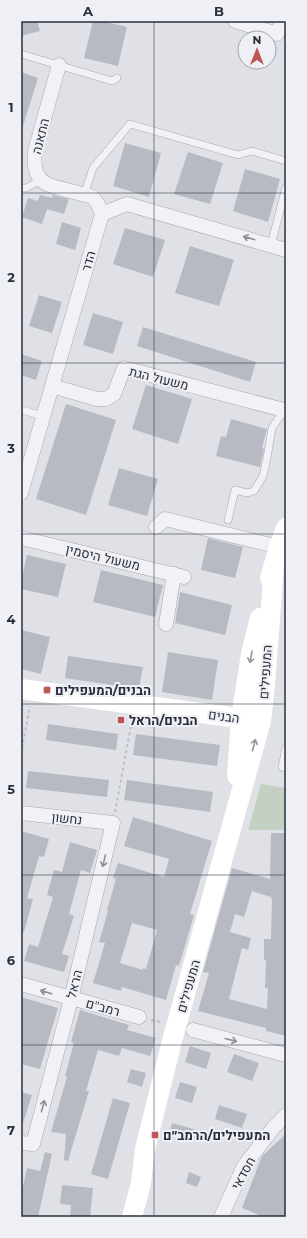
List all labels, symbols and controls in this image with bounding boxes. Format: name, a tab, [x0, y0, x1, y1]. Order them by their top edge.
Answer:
text: A	[82, 3, 94, 19]
text: B	[214, 3, 224, 19]
north arrow	[237, 30, 277, 70]
text: N	[253, 33, 261, 47]
text: 1	[8, 99, 14, 115]
street label: התאנה	[28, 116, 52, 156]
one-way arrow	[242, 234, 255, 241]
street label: הדר	[77, 249, 99, 273]
text: 2	[7, 269, 15, 285]
street label: משעול הגת	[128, 363, 190, 393]
text: 3	[6, 440, 15, 456]
street label: משעול היסמין	[64, 541, 142, 573]
text: 4	[7, 611, 16, 627]
street label: המעפילים	[255, 644, 275, 700]
one-way arrow	[246, 650, 254, 663]
place label: הבנים/המעפילים	[55, 682, 151, 698]
marker: הבנים/המעפילים	[42, 685, 52, 695]
street label: הבנים	[207, 706, 241, 726]
place label: הבנים/הראל	[129, 712, 198, 728]
marker: הבנים/הראל	[116, 715, 126, 725]
one-way arrow	[251, 739, 258, 752]
text: 5	[7, 781, 15, 797]
street label: נחשון	[51, 808, 83, 828]
one-way arrow	[100, 854, 107, 867]
text: 6	[7, 952, 16, 968]
street label: המעפילים	[173, 958, 203, 1014]
street label: הראל	[63, 968, 85, 1000]
one-way arrow	[40, 987, 53, 995]
street label: רמב"ם	[84, 995, 122, 1019]
one-way arrow	[224, 1037, 237, 1044]
one-way arrow	[40, 1100, 47, 1113]
text: 7	[7, 1122, 15, 1138]
place label: המעפילים/הרמב״ם	[163, 1127, 270, 1143]
marker: המעפילים/הרמב״ם	[150, 1130, 160, 1140]
street label: חסדאי	[227, 1154, 259, 1192]

